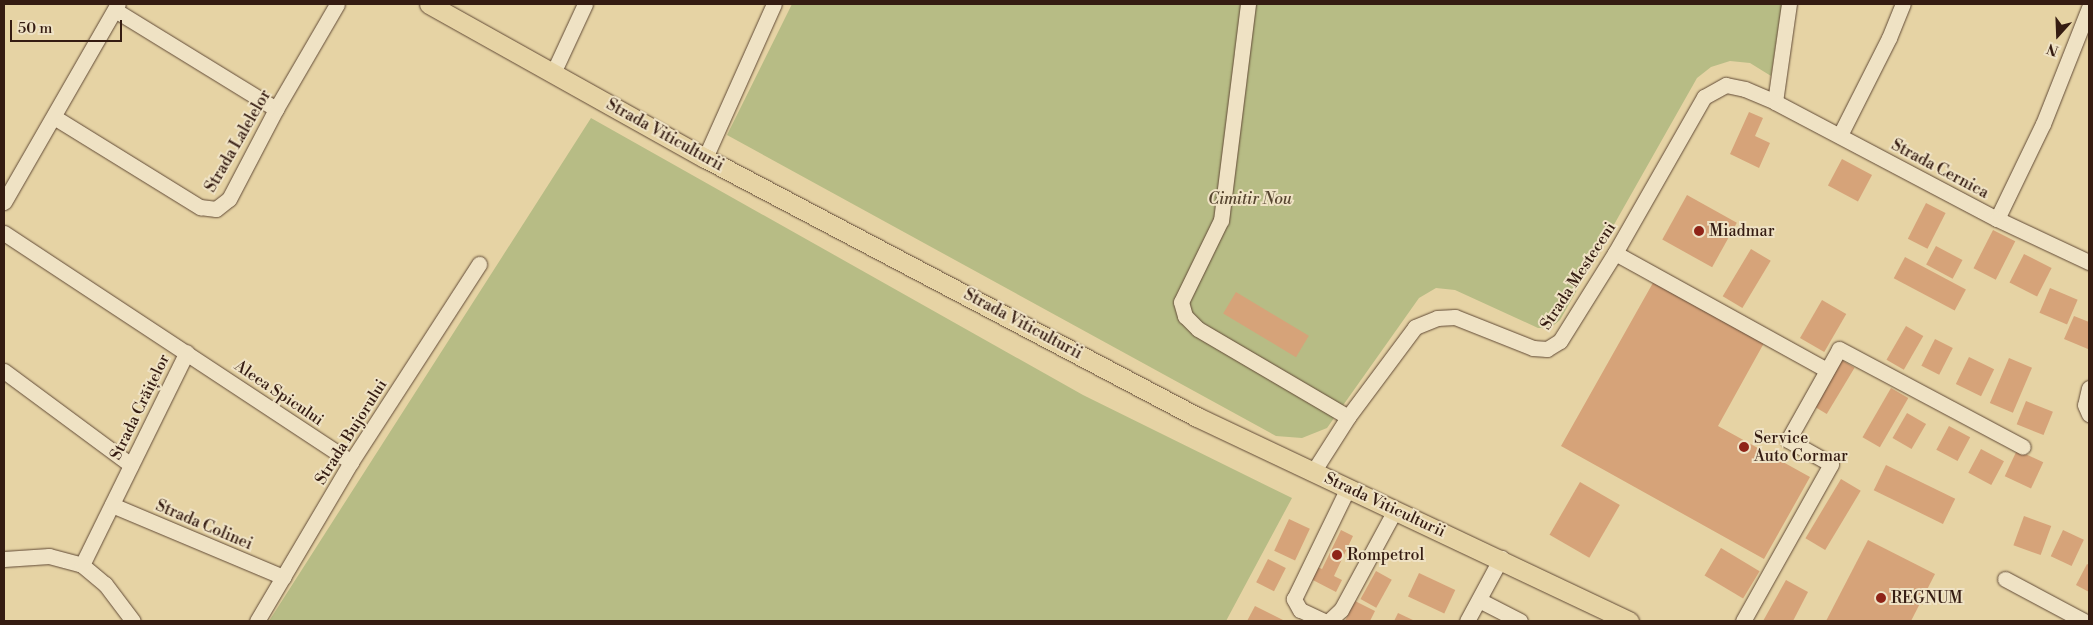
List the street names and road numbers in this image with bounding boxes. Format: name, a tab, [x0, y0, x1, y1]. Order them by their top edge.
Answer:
street label: Strada Lalelelor	[201, 86, 275, 196]
street label: Strada Viticulturii	[603, 95, 727, 175]
street label: Strada Cernica	[1888, 135, 1992, 203]
street label: Strada Mesteceni	[1536, 219, 1620, 333]
street label: Strada Viticulturii	[961, 285, 1085, 363]
street label: Strada Crăițelor	[106, 351, 174, 463]
street label: Aleea Spicului	[231, 356, 327, 430]
street label: Strada Bujorului	[311, 376, 391, 488]
street label: Strada Viticulturii	[1321, 469, 1449, 541]
street label: Strada Colinei	[153, 496, 255, 554]

